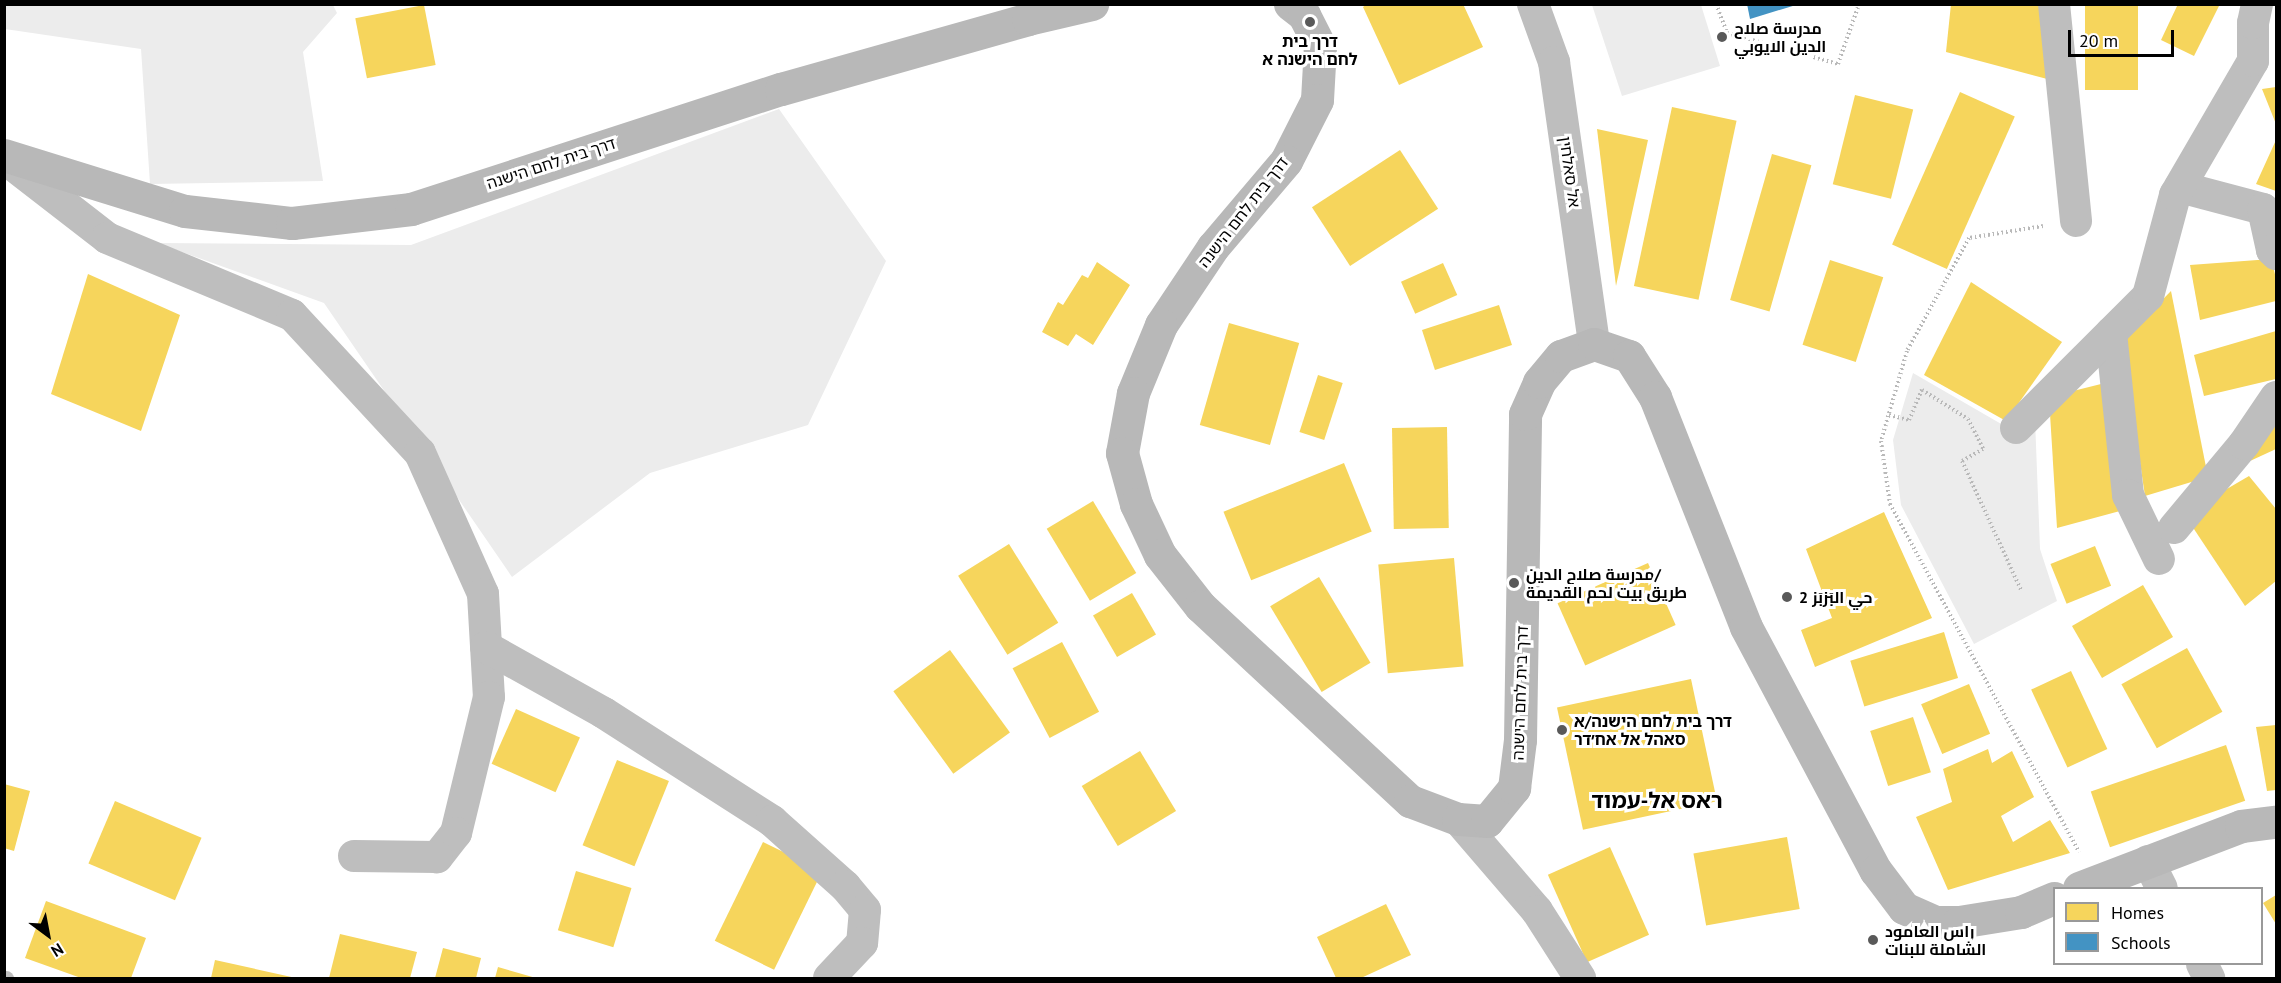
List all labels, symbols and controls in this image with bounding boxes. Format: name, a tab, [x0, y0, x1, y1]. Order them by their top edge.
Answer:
marker: דרך בית לחם הישנה א	[1303, 15, 1317, 29]
place label: مدرسة صلاح الدين الايوبي	[1734, 18, 1826, 56]
scale bar	[2071, 18, 2178, 56]
text: 20 m	[2079, 29, 2118, 52]
marker: مدرسة صلاح الدين الايوبي	[1715, 30, 1729, 44]
place label: דרך בית לחם הישנה א	[1262, 31, 1358, 69]
street label: דרך בית לחם הישנה	[484, 133, 618, 193]
street label: אל סאלחין	[1555, 135, 1585, 209]
street label: דרך בית לחם הישנה	[1194, 153, 1292, 271]
place label: مدرسة صلاح الدين/ طريق بيت لحم القديمة	[1526, 564, 1687, 602]
marker: مدرسة صلاح الدين/ طريق بيت لحم القديمة	[1507, 576, 1521, 590]
place label: حي البَزبَز 2	[1799, 587, 1872, 607]
marker: حي البَزبَز 2	[1780, 590, 1794, 604]
street label: דרך בית לחם הישנה	[1508, 625, 1532, 761]
place label: דרך בית לחם הישנה/א סאהל אל אח׳דר	[1574, 711, 1732, 749]
marker: דרך בית לחם הישנה/א סאהל אל אח׳דר	[1555, 723, 1569, 737]
district label: ראס אל-עמוד	[1591, 788, 1723, 814]
legend	[2053, 887, 2263, 965]
text: Homes	[2111, 901, 2164, 924]
north arrow	[18, 905, 78, 965]
place label: راس العامود الشاملة للبنات	[1885, 921, 1986, 959]
text: Schools	[2111, 931, 2171, 954]
marker: راس العامود الشاملة للبنات	[1866, 933, 1880, 947]
text: N	[48, 939, 67, 962]

